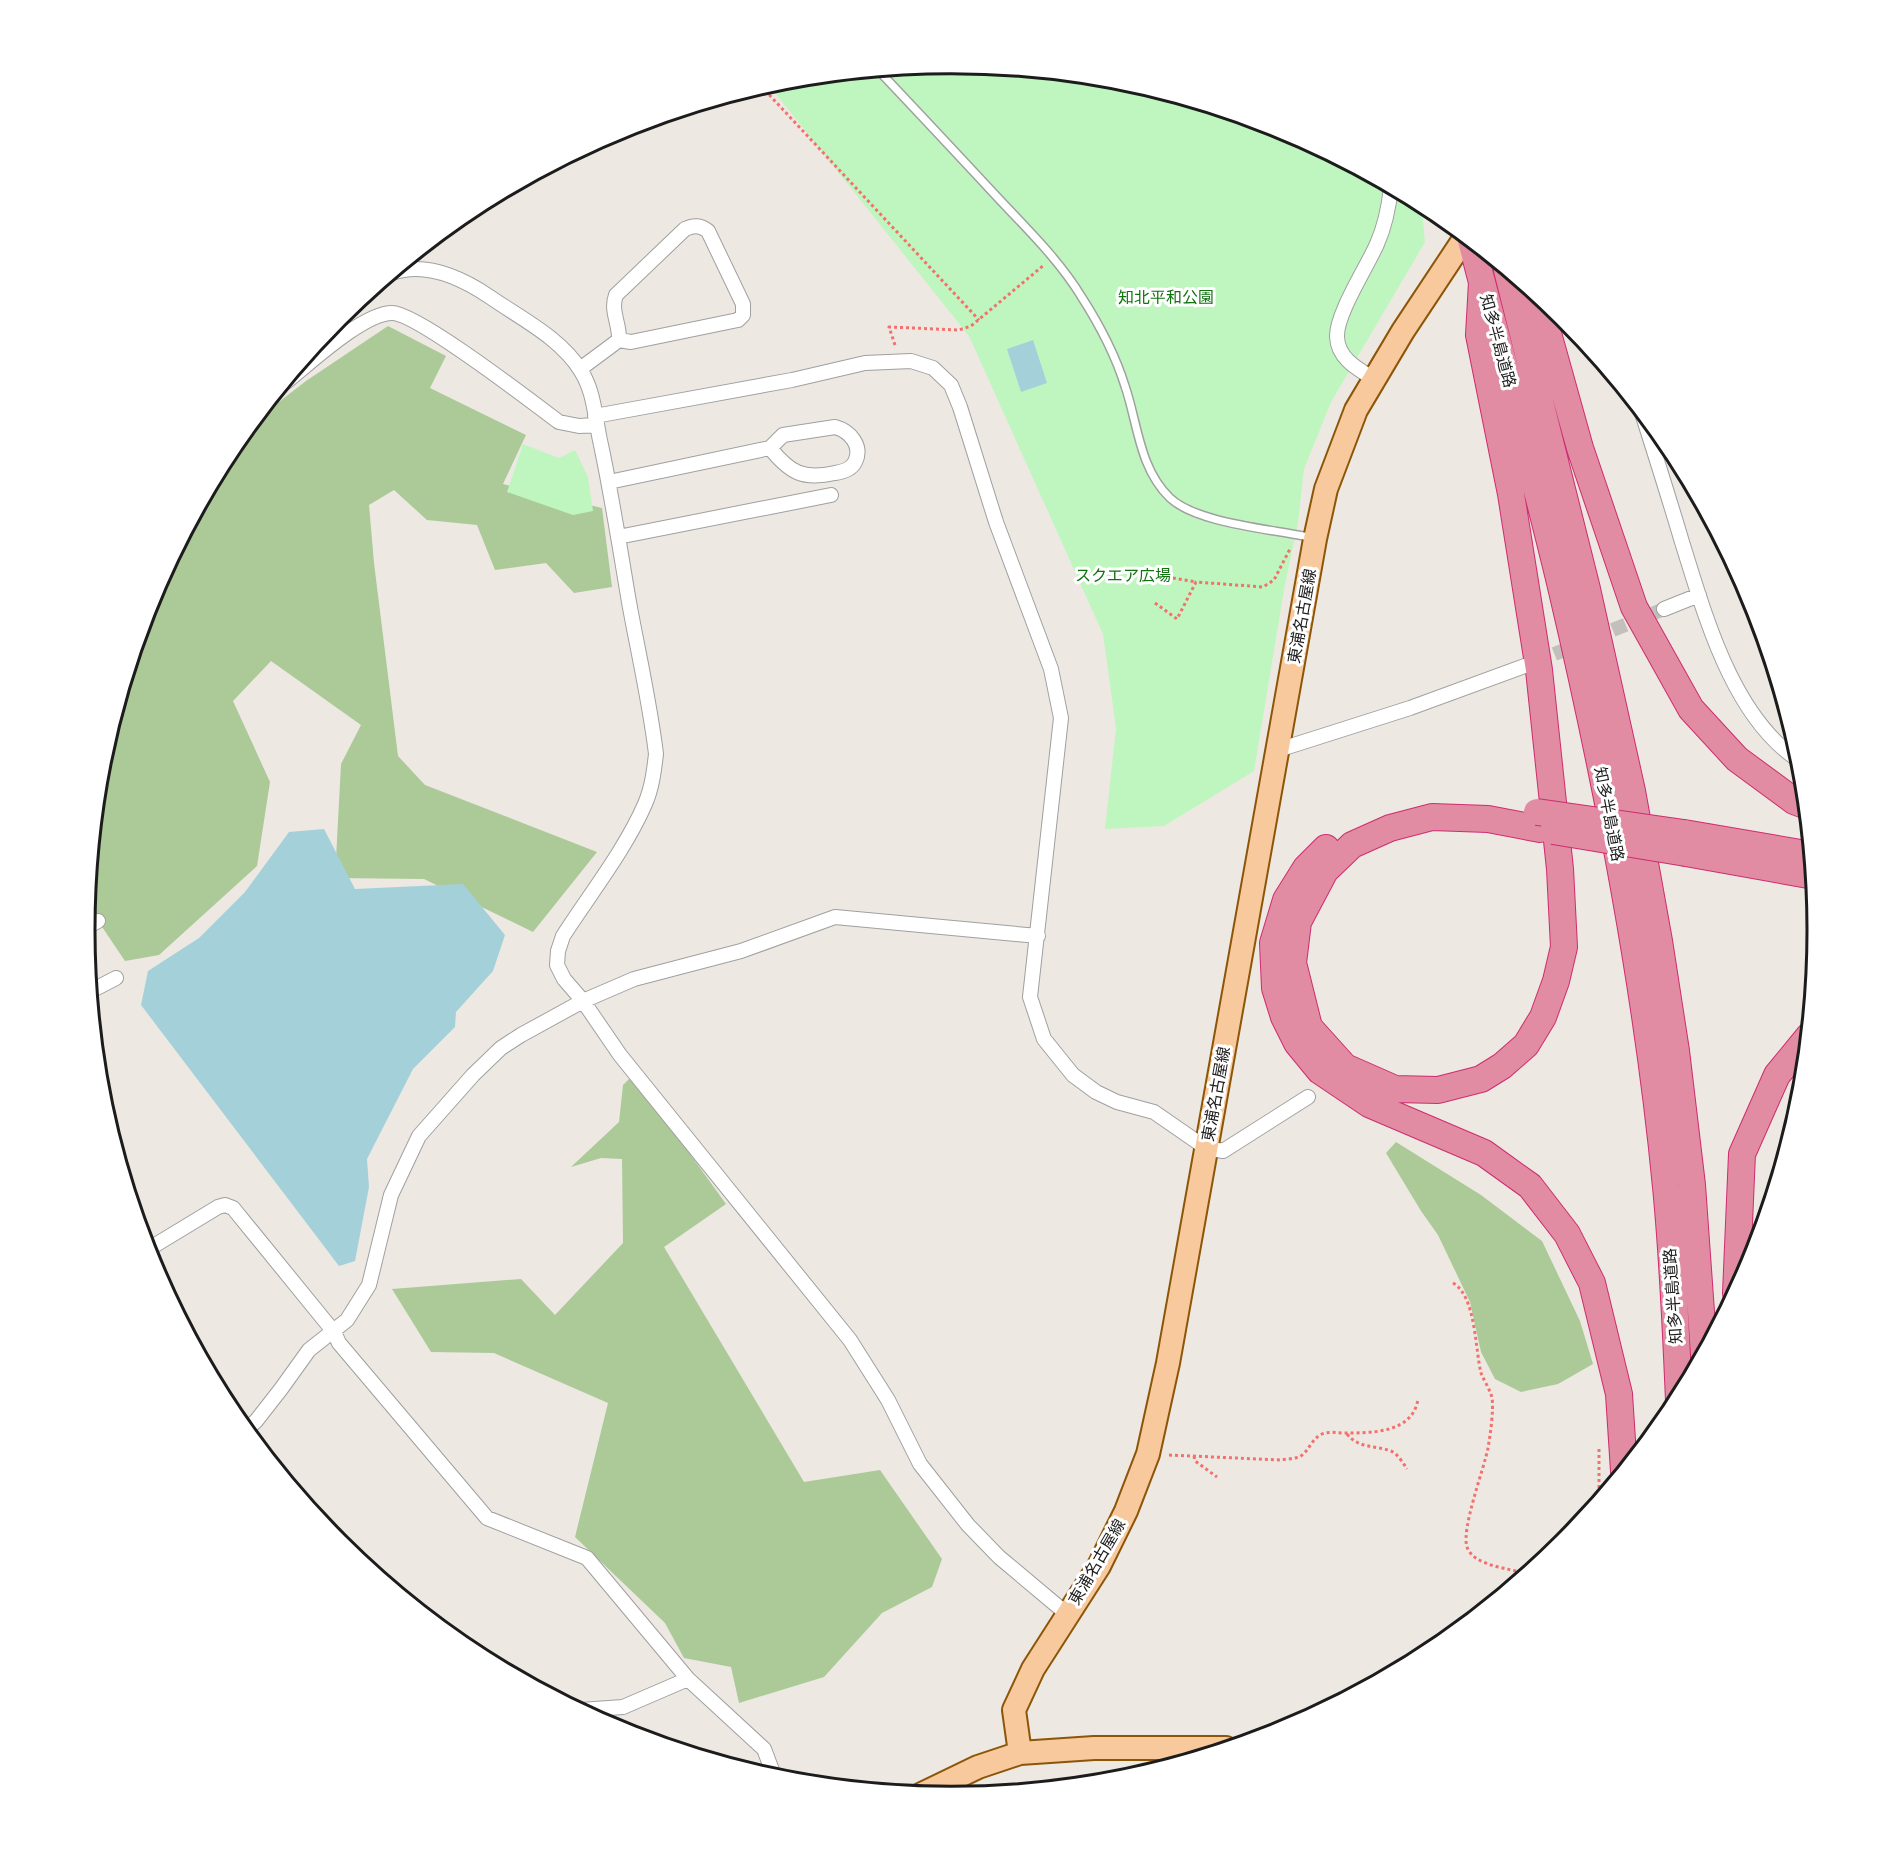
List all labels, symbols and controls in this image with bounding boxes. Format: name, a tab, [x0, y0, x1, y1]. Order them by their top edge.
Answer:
park label: 知北平和公園	[1118, 288, 1214, 307]
street label: 知多半島道路	[1476, 292, 1520, 390]
park label: スクエア広場	[1075, 566, 1171, 585]
street label: 東浦名古屋線	[1284, 567, 1320, 665]
street label: 知多半島道路	[1591, 765, 1627, 863]
street label: 東浦名古屋線	[1198, 1045, 1234, 1143]
street label: 知多半島道路	[1660, 1247, 1686, 1345]
street label: 東浦名古屋線	[1065, 1516, 1129, 1608]

